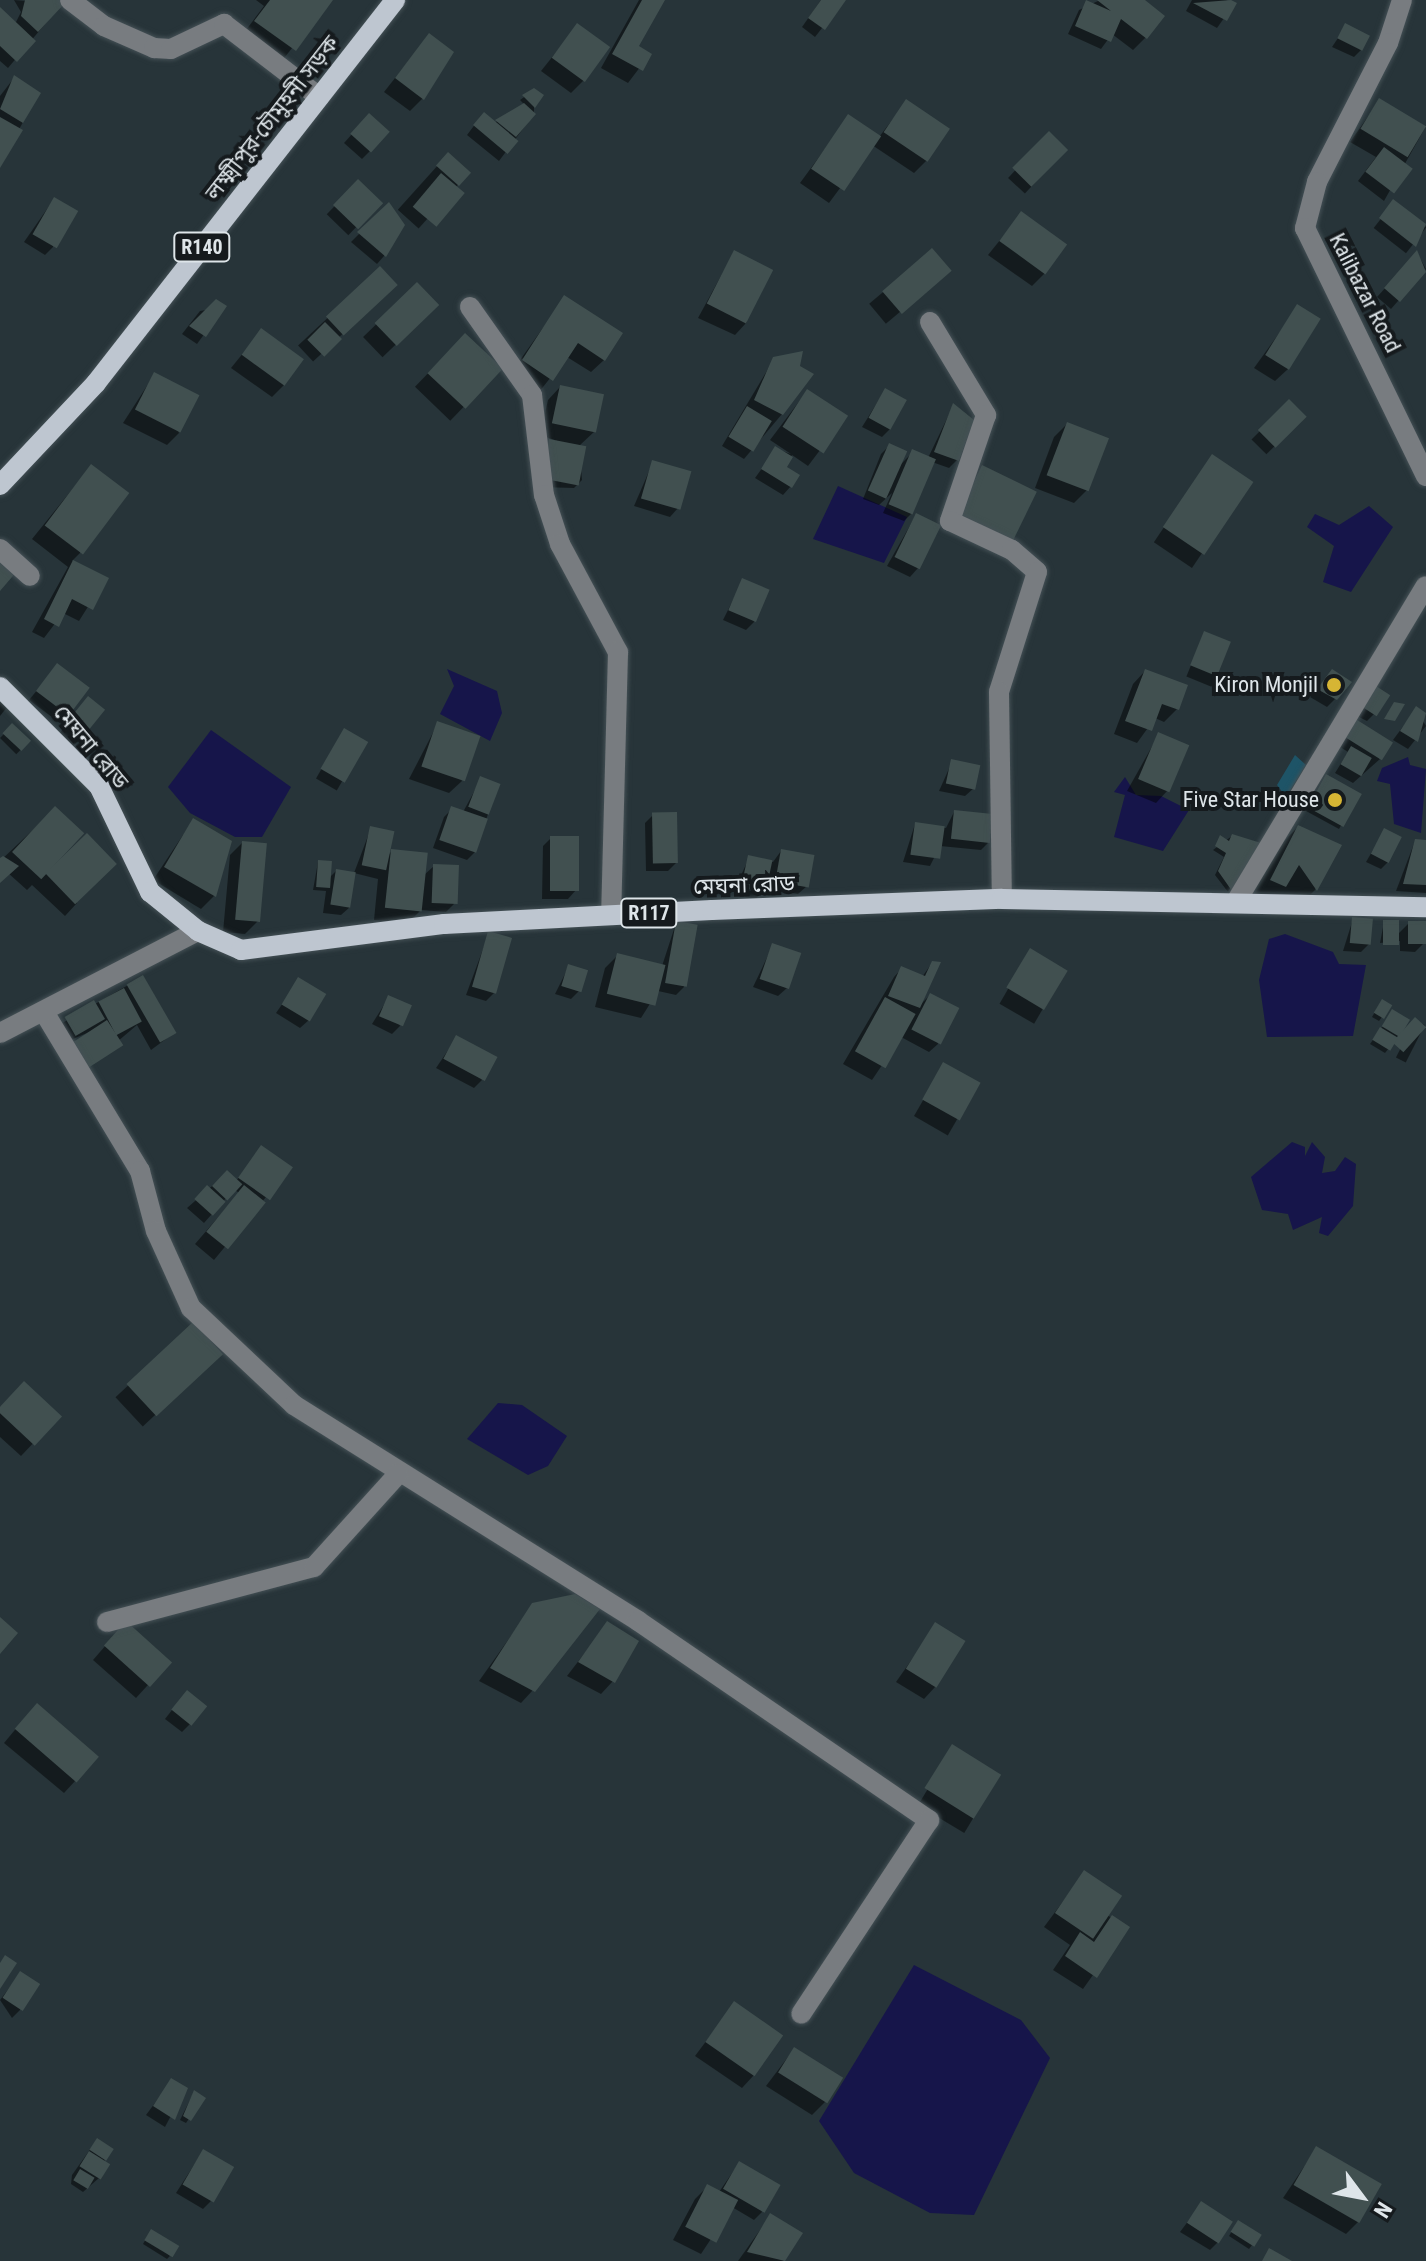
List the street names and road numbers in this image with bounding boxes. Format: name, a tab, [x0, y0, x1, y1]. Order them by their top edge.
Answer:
street label: লক্ষ্মীপুর-চৌমুহনী সড়ক	[200, 31, 344, 205]
street label: Kalibazar Road	[1324, 229, 1406, 357]
road number: R140	[172, 231, 232, 263]
street label: মেঘনা রোড	[48, 700, 134, 794]
street label: মেঘনা রোড	[693, 870, 795, 900]
road number: R117	[619, 897, 679, 929]

